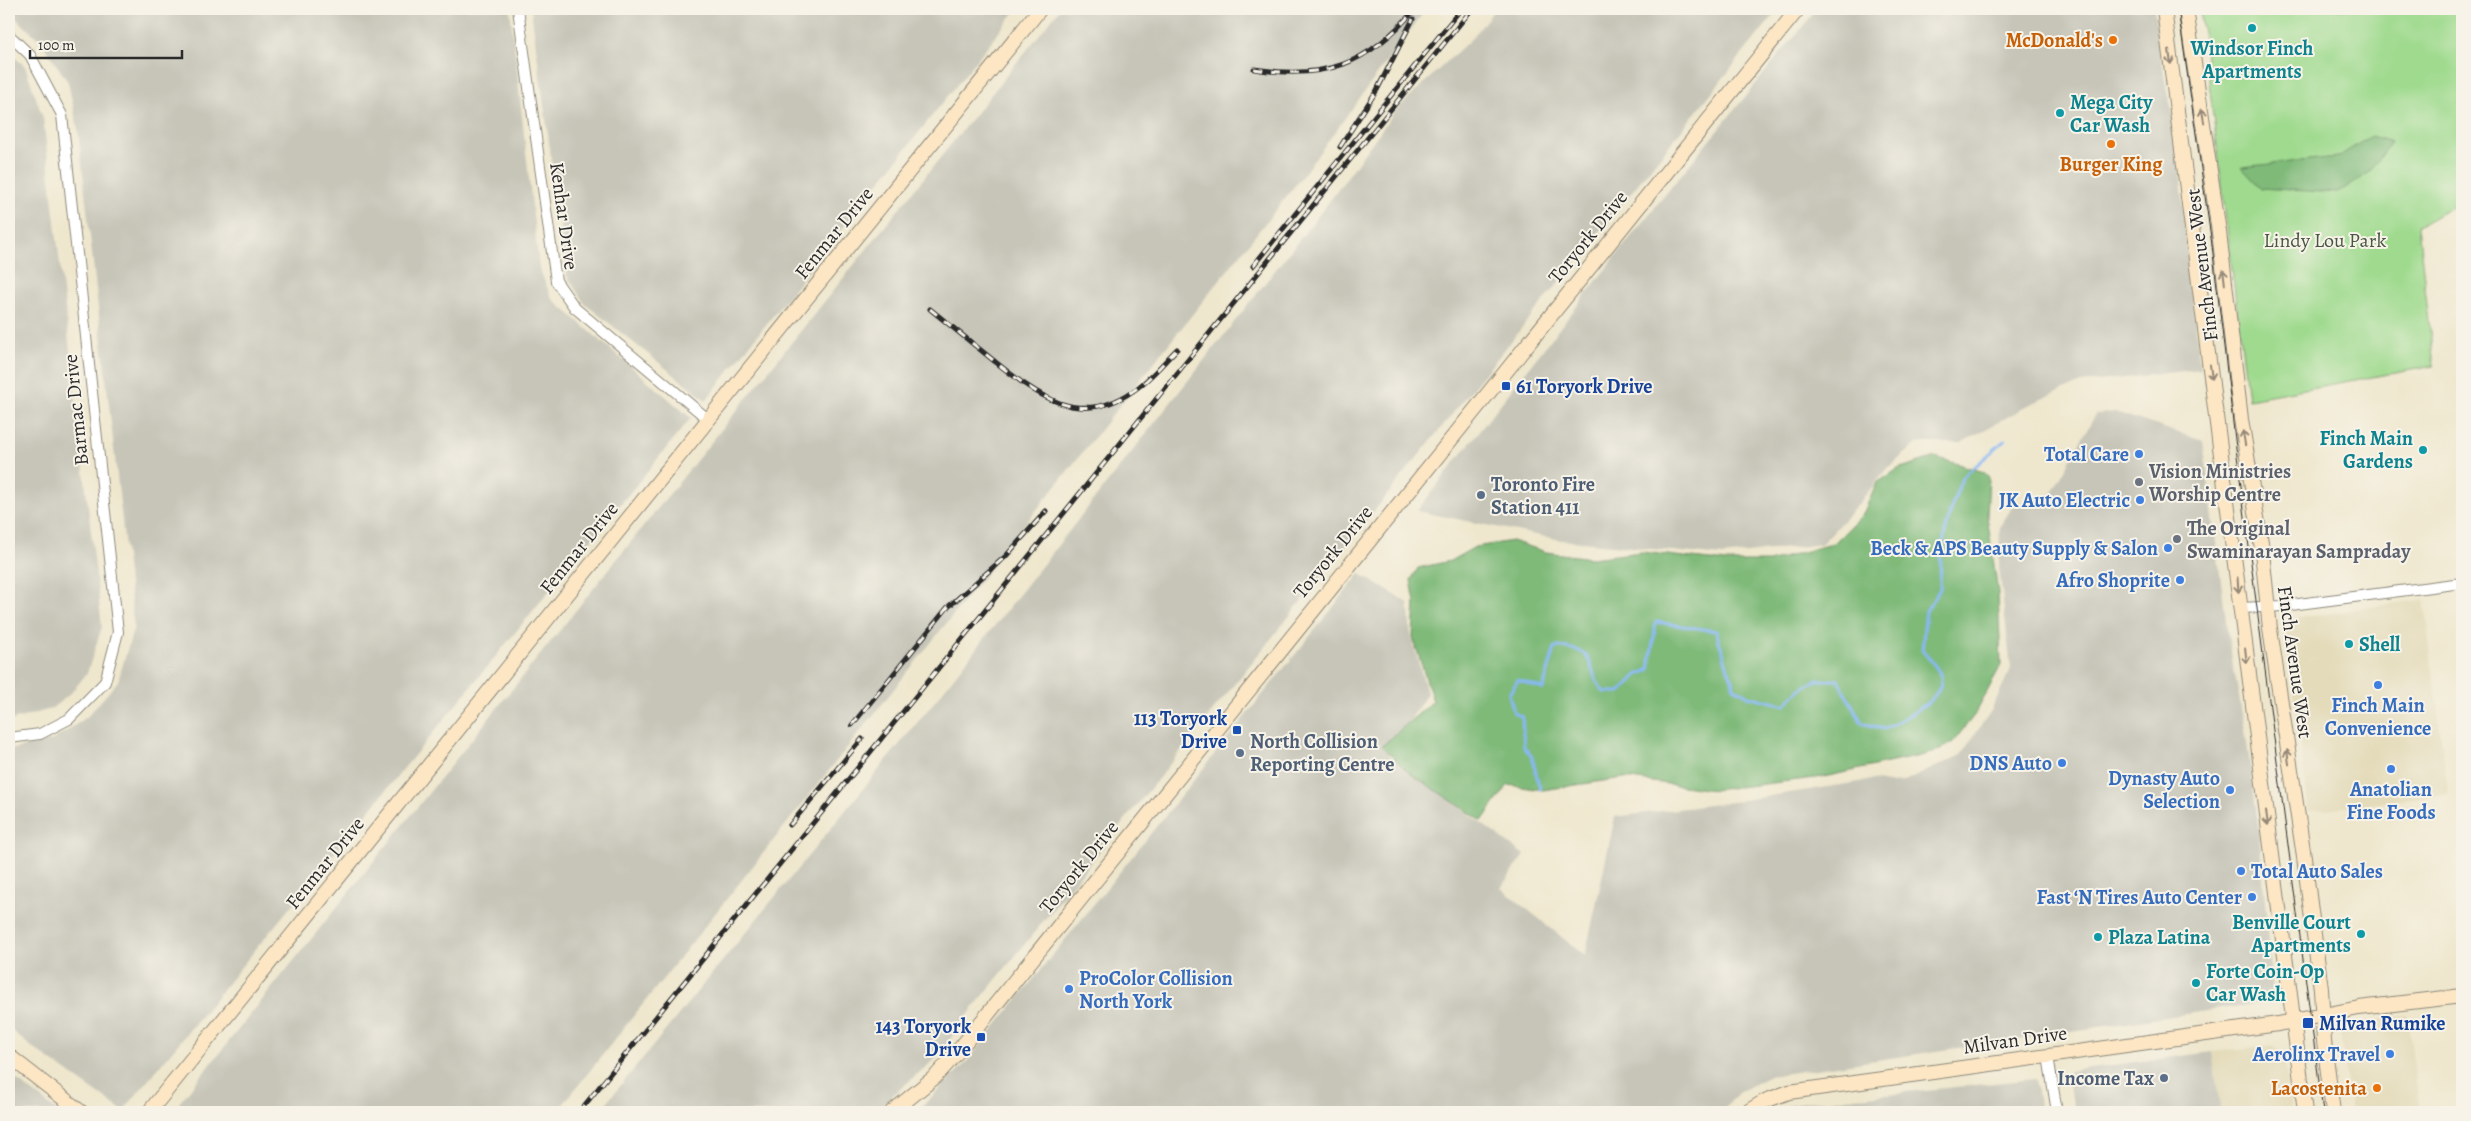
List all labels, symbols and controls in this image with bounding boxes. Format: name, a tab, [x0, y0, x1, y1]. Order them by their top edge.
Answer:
marker: Windsor Finch Apartments	[2246, 22, 2258, 34]
place label: McDonald's	[2006, 27, 2103, 54]
scale bar	[30, 28, 182, 60]
marker: McDonald's	[2107, 34, 2119, 46]
text: 100 m	[38, 35, 75, 55]
place label: Windsor Finch Apartments	[2190, 35, 2314, 85]
one-way arrow	[2165, 49, 2175, 65]
place label: Mega City Car Wash	[2070, 89, 2153, 139]
marker: Mega City Car Wash	[2054, 107, 2066, 119]
one-way arrow	[2197, 108, 2207, 124]
marker: Burger King	[2105, 138, 2117, 150]
place label: Burger King	[2059, 151, 2163, 178]
street label: Kenhar Drive	[543, 160, 585, 272]
street label: Fenmar Drive	[788, 181, 880, 285]
street label: Toryork Drive	[1542, 185, 1634, 289]
street label: Finch Avenue West	[2179, 187, 2225, 343]
park label: Lindy Lou Park	[2264, 227, 2386, 254]
one-way arrow	[2219, 269, 2229, 285]
street label: Barmac Drive	[57, 353, 95, 467]
one-way arrow	[2206, 363, 2216, 379]
place label: 61 Toryork Drive	[1516, 373, 1653, 400]
marker: 61 Toryork Drive	[1500, 380, 1512, 392]
place label: Finch Main Gardens	[2319, 425, 2413, 475]
one-way arrow	[2238, 431, 2248, 447]
place label: Total Care	[2044, 441, 2129, 468]
marker: Finch Main Gardens	[2417, 444, 2429, 456]
marker: Total Care	[2133, 448, 2145, 460]
place label: Vision Ministries Worship Centre	[2148, 458, 2291, 508]
place label: Toronto Fire Station 411	[1491, 471, 1595, 521]
marker: Vision Ministries Worship Centre	[2133, 476, 2145, 488]
place label: JK Auto Electric	[1999, 487, 2130, 514]
marker: Toronto Fire Station 411	[1475, 489, 1487, 501]
marker: JK Auto Electric	[2134, 494, 2146, 506]
street label: Fenmar Drive	[533, 496, 625, 600]
street label: Toryork Drive	[1287, 500, 1379, 604]
place label: The Original Swaminarayan Sampraday	[2187, 515, 2411, 565]
marker: The Original Swaminarayan Sampraday	[2171, 533, 2183, 545]
place label: Beck & APS Beauty Supply & Salon	[1870, 535, 2158, 562]
marker: Beck & APS Beauty Supply & Salon	[2162, 542, 2174, 554]
place label: Afro Shoprite	[2055, 567, 2170, 594]
marker: Afro Shoprite	[2174, 574, 2186, 586]
one-way arrow	[2233, 577, 2243, 593]
street label: Finch Avenue West	[2271, 584, 2319, 740]
place label: Shell	[2359, 631, 2401, 658]
marker: Shell	[2343, 638, 2355, 650]
one-way arrow	[2241, 648, 2251, 664]
marker: Finch Main Convenience	[2372, 679, 2384, 691]
place label: Finch Main Convenience	[2325, 692, 2431, 742]
place label: 113 Toryork Drive	[1134, 705, 1228, 755]
marker: 113 Toryork Drive	[1231, 724, 1243, 736]
place label: North Collision Reporting Centre	[1250, 728, 1395, 778]
marker: North Collision Reporting Centre	[1234, 747, 1246, 759]
place label: DNS Auto	[1969, 750, 2052, 777]
one-way arrow	[2283, 750, 2293, 766]
marker: DNS Auto	[2056, 757, 2068, 769]
marker: Anatolian Fine Foods	[2385, 763, 2397, 775]
place label: Dynasty Auto Selection	[2108, 765, 2220, 815]
place label: Anatolian Fine Foods	[2346, 776, 2436, 826]
marker: Dynasty Auto Selection	[2224, 784, 2236, 796]
one-way arrow	[2262, 809, 2272, 825]
street label: Fenmar Drive	[279, 811, 371, 915]
street label: Toryork Drive	[1033, 815, 1125, 919]
place label: Total Auto Sales	[2251, 858, 2383, 885]
marker: Total Auto Sales	[2235, 865, 2247, 877]
place label: Fast ‘N Tires Auto Center	[2036, 884, 2242, 911]
marker: Fast ‘N Tires Auto Center	[2246, 891, 2258, 903]
place label: Benville Court Apartments	[2232, 909, 2351, 959]
place label: Plaza Latina	[2108, 924, 2211, 951]
marker: Benville Court Apartments	[2355, 928, 2367, 940]
marker: Plaza Latina	[2092, 931, 2104, 943]
place label: Forte Coin-Op Car Wash	[2206, 958, 2325, 1008]
place label: ProColor Collision North York	[1079, 965, 1233, 1015]
marker: Forte Coin-Op Car Wash	[2190, 977, 2202, 989]
marker: ProColor Collision North York	[1063, 983, 1075, 995]
place label: Milvan Rumike	[2319, 1010, 2446, 1037]
place label: 143 Toryork Drive	[875, 1013, 972, 1063]
marker: Milvan Rumike	[2301, 1016, 2315, 1030]
street label: Milvan Drive	[1961, 1019, 2069, 1061]
marker: 143 Toryork Drive	[975, 1031, 987, 1043]
place label: Aerolinx Travel	[2252, 1041, 2381, 1068]
marker: Aerolinx Travel	[2384, 1048, 2396, 1060]
place label: Income Tax	[2057, 1065, 2154, 1092]
marker: Income Tax	[2158, 1072, 2170, 1084]
place label: Lacostenita	[2271, 1075, 2367, 1102]
marker: Lacostenita	[2371, 1082, 2383, 1094]

